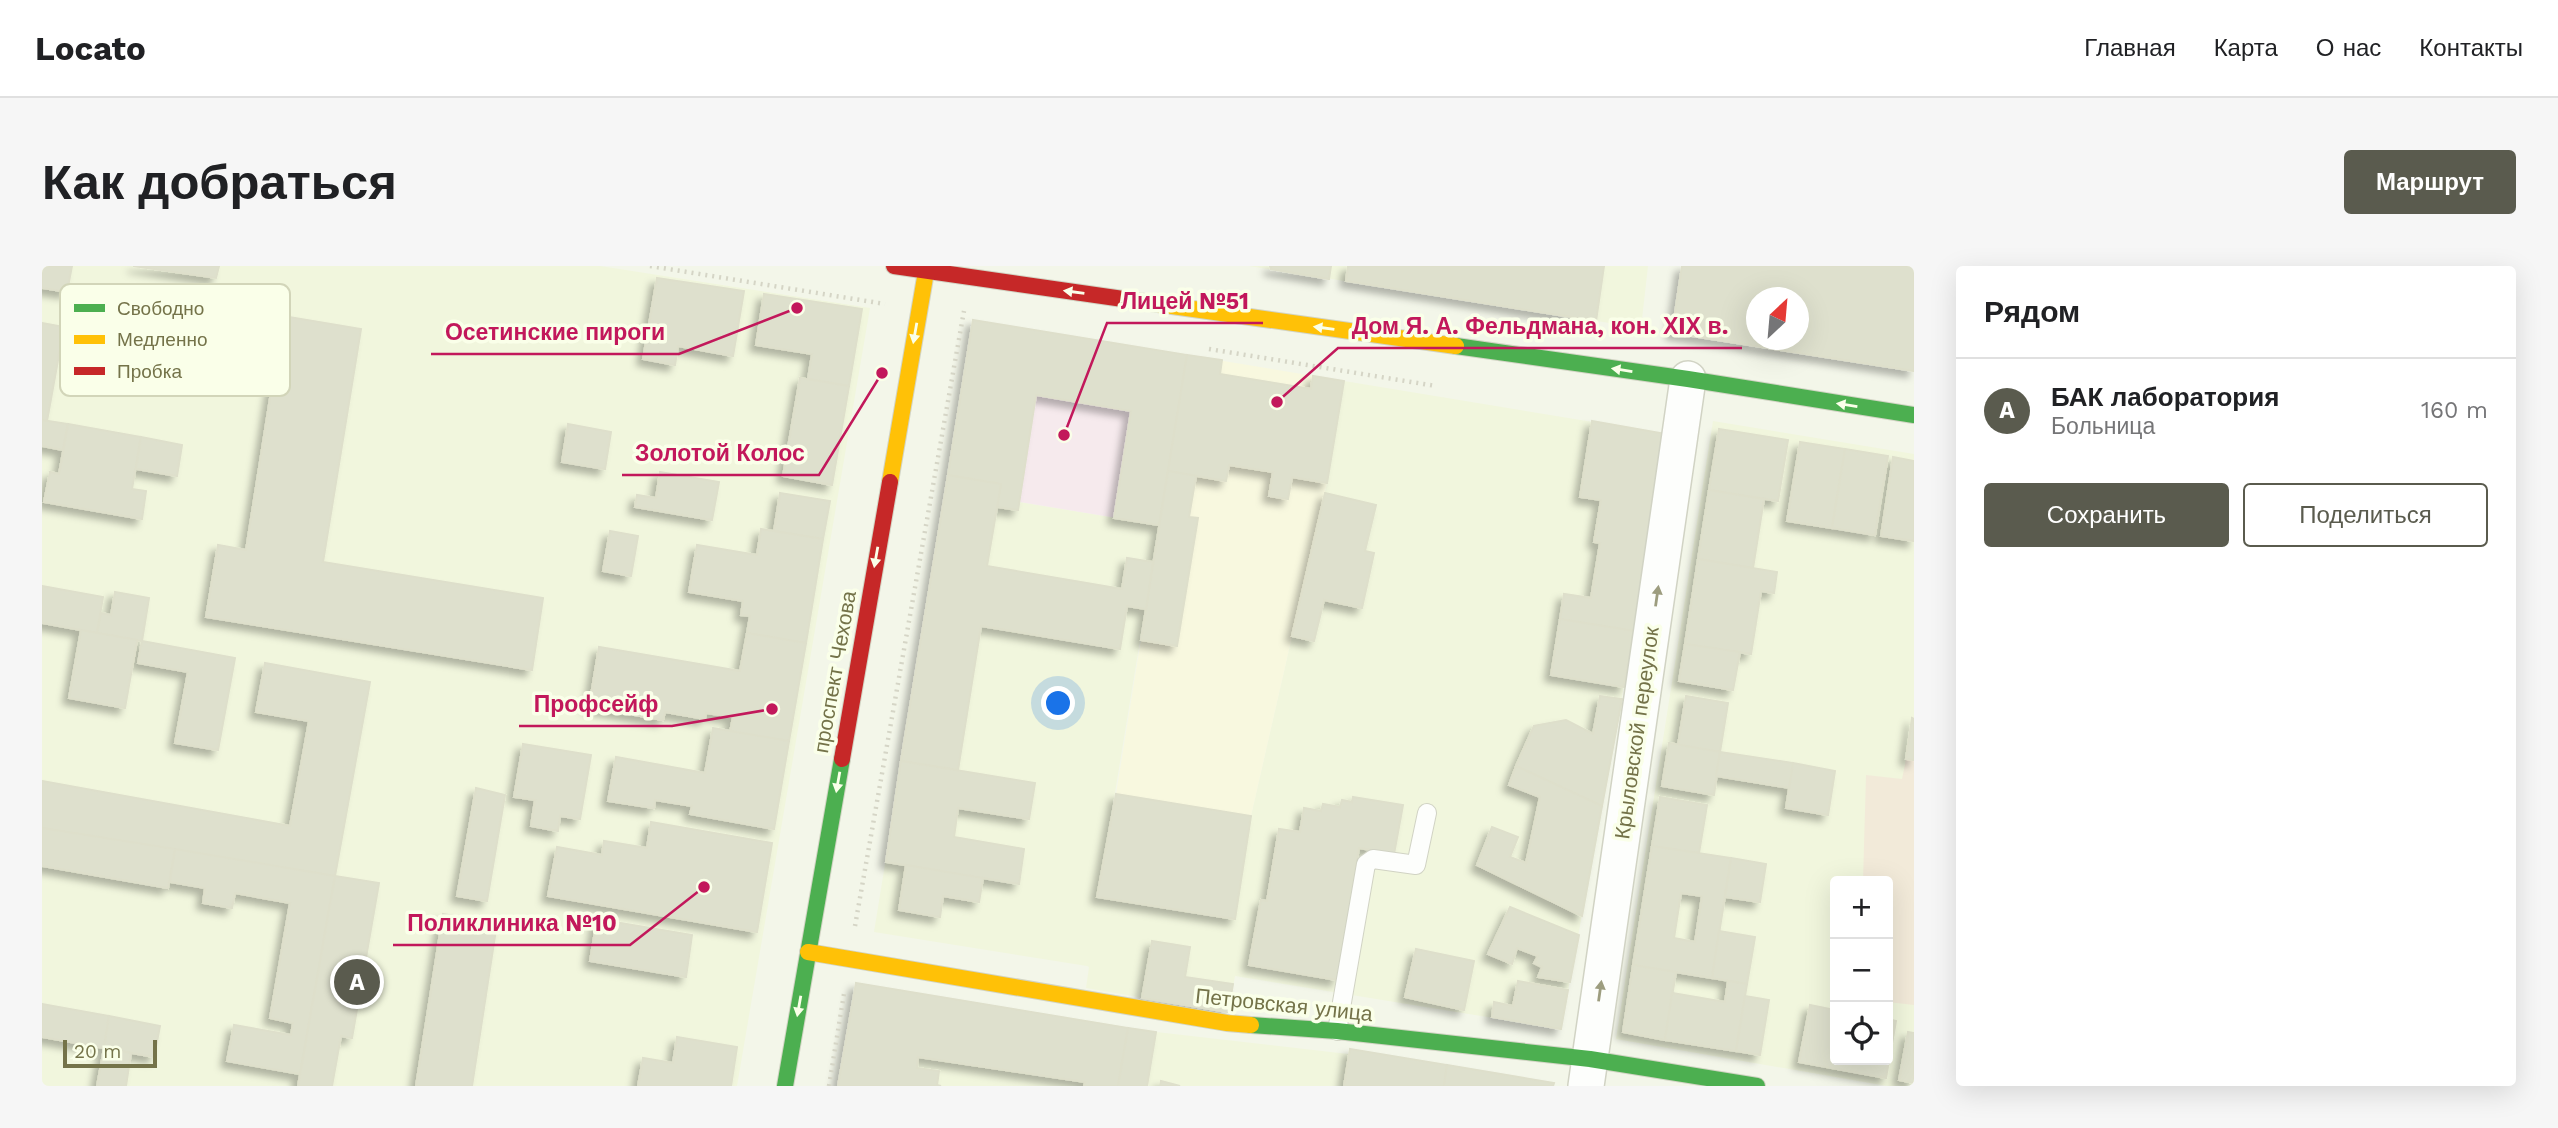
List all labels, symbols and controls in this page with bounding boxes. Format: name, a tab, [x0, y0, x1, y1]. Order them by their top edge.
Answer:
text: Locato	[35, 29, 146, 68]
text: Главная	[2084, 34, 2176, 62]
text: Карта	[2214, 34, 2278, 62]
text: О нас	[2316, 34, 2381, 62]
text: Контакты	[2419, 34, 2523, 62]
button: Маршрут	[2344, 150, 2516, 214]
text: Как добраться	[42, 153, 397, 211]
callout: Лицей №51	[1107, 279, 1263, 323]
legend	[60, 284, 290, 396]
one-way arrow	[1063, 287, 1085, 298]
north arrow	[1746, 287, 1809, 350]
text: Лицей №51	[1121, 288, 1249, 315]
text: Рядом	[1984, 294, 2080, 329]
text: Свободно	[117, 297, 204, 320]
callout: Дом Я. А. Фельдмана, кон. ХIХ в.	[1338, 304, 1742, 348]
callout: Осетинские пироги	[431, 310, 679, 354]
text: Дом Я. А. Фельдмана, кон. ХIХ в.	[1352, 313, 1728, 340]
text: Осетинские пироги	[445, 319, 665, 346]
one-way arrow	[909, 322, 920, 344]
one-way arrow	[1313, 322, 1335, 333]
text: Медленно	[117, 328, 207, 351]
text: Пробка	[117, 360, 182, 383]
one-way arrow	[1611, 364, 1633, 375]
text: БАК лаборатория	[2051, 382, 2279, 412]
text: A	[1999, 397, 2015, 424]
text: 160 m	[2421, 397, 2488, 424]
one-way arrow	[1835, 399, 1857, 410]
text: Больница	[2051, 413, 2155, 440]
callout: Золотой Колос	[622, 431, 819, 475]
text: Золотой Колос	[635, 440, 805, 467]
button: Сохранить	[1984, 483, 2229, 547]
button: Поделиться	[2243, 483, 2488, 547]
one-way arrow	[871, 546, 882, 568]
one-way arrow	[1651, 585, 1662, 607]
street label: проспект Чехова	[808, 589, 861, 755]
street label: Крыловской переулок	[1609, 624, 1664, 841]
callout: Профсейф	[519, 682, 672, 726]
your location	[1041, 686, 1075, 720]
text: Профсейф	[534, 691, 658, 718]
one-way arrow	[832, 771, 843, 793]
map controls	[1830, 876, 1893, 1065]
button: +	[1830, 876, 1893, 939]
callout: Поликлиника №10	[393, 901, 630, 945]
text: Поликлиника №10	[407, 910, 617, 937]
button: −	[1830, 939, 1893, 1002]
pin: A	[334, 956, 380, 1008]
one-way arrow	[1594, 980, 1605, 1002]
street label: Петровская улица	[1194, 983, 1374, 1026]
one-way arrow	[793, 995, 804, 1017]
button: locate	[1830, 1002, 1893, 1065]
scale bar	[63, 1037, 158, 1069]
text: 20 m	[74, 1040, 121, 1063]

